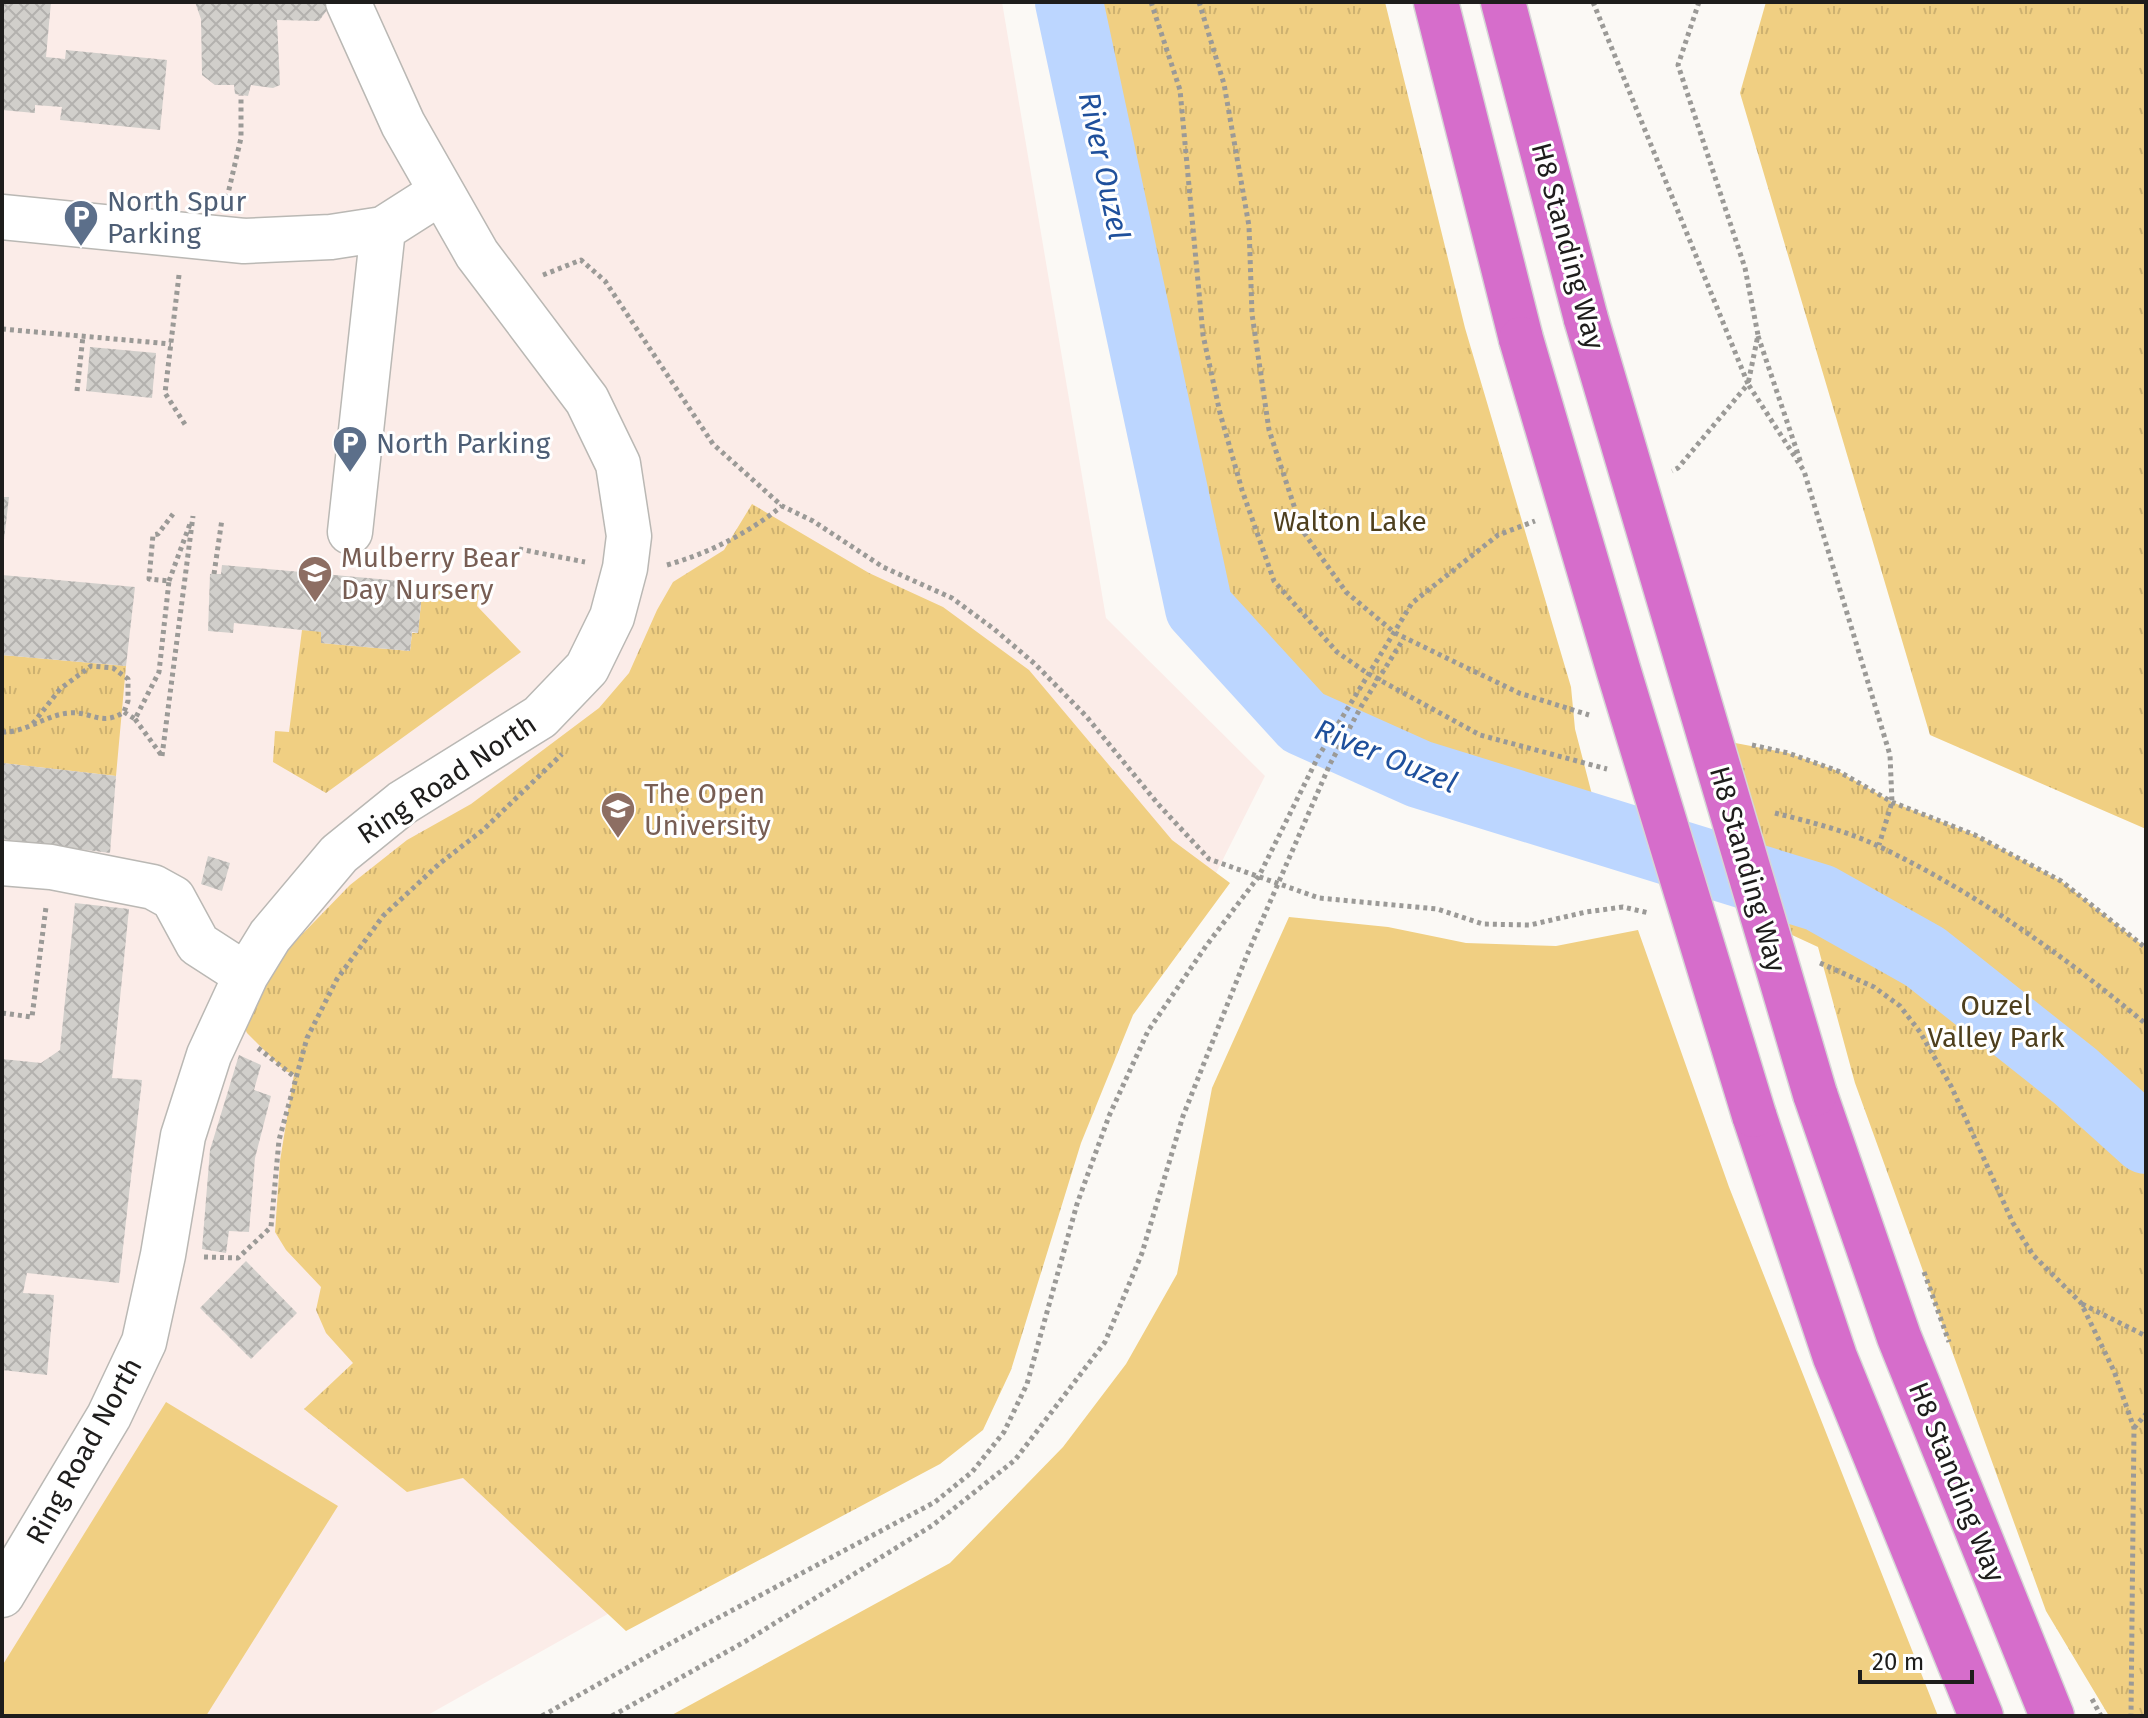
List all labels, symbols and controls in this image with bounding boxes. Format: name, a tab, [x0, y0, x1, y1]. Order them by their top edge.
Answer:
water label: River Ouzel	[1071, 89, 1137, 243]
street label: H8 Standing Way	[1525, 139, 1612, 353]
place label: North Spur Parking	[107, 185, 246, 250]
parking icon: North Spur Parking	[62, 198, 100, 248]
parking icon: North Parking	[331, 424, 369, 474]
place label: North Parking	[376, 427, 551, 460]
park label: Walton Lake	[1273, 505, 1427, 538]
place label: Mulberry Bear Day Nursery	[341, 541, 520, 606]
school or university icon: Mulberry Bear Day Nursery	[296, 554, 334, 604]
street label: Ring Road North	[352, 707, 542, 851]
water label: River Ouzel	[1310, 711, 1462, 801]
street label: H8 Standing Way	[1703, 762, 1793, 976]
place label: The Open University	[644, 777, 771, 842]
school or university icon: The Open University	[599, 790, 637, 840]
park label: Ouzel Valley Park	[1927, 989, 2065, 1054]
street label: Ring Road North	[19, 1352, 149, 1550]
street label: H8 Standing Way	[1902, 1377, 2012, 1587]
scale bar	[1860, 1634, 1972, 1684]
text: 20 m	[1872, 1648, 1924, 1676]

